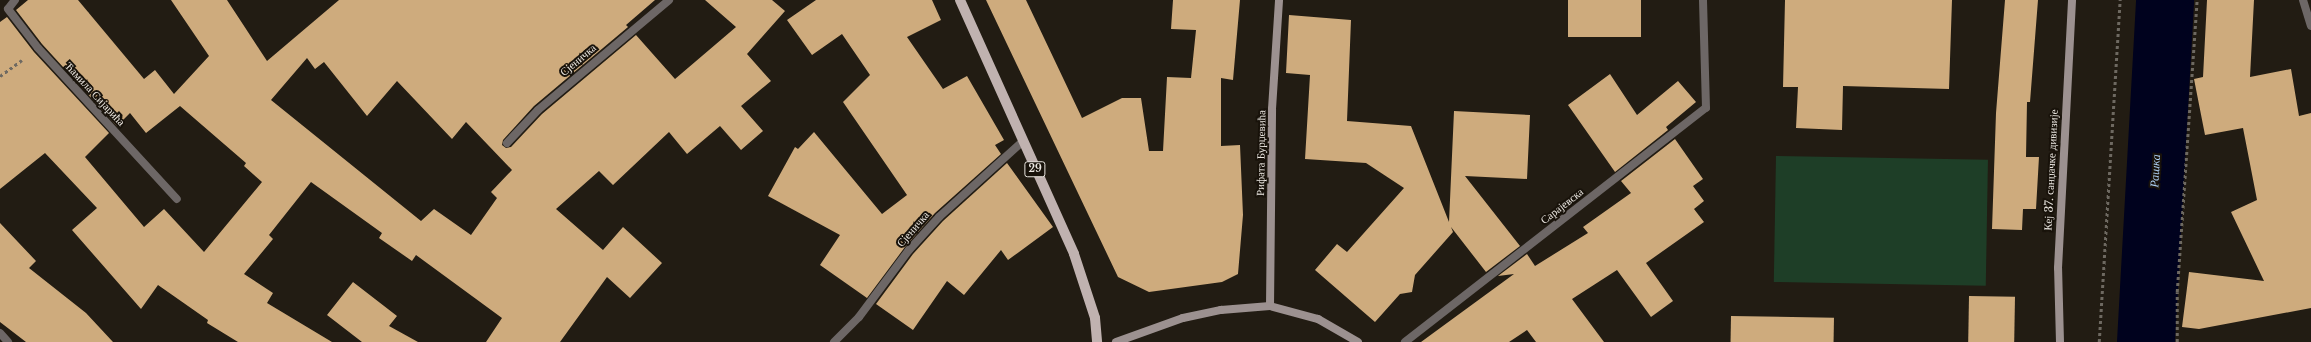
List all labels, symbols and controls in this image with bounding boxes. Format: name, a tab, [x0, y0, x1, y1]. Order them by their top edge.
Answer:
street label: Сјеничка	[557, 41, 599, 79]
street label: Ћамила Сијарића	[62, 59, 128, 129]
street label: Кеј 37. санџачке дивизије	[2041, 109, 2061, 231]
street label: Рифата Бурџевића	[1254, 110, 1268, 196]
water label: Рашка	[2147, 154, 2163, 188]
road number: 29	[1024, 161, 1046, 177]
street label: Сарајевска	[1538, 185, 1586, 227]
street label: Сјеничка	[894, 209, 932, 249]

